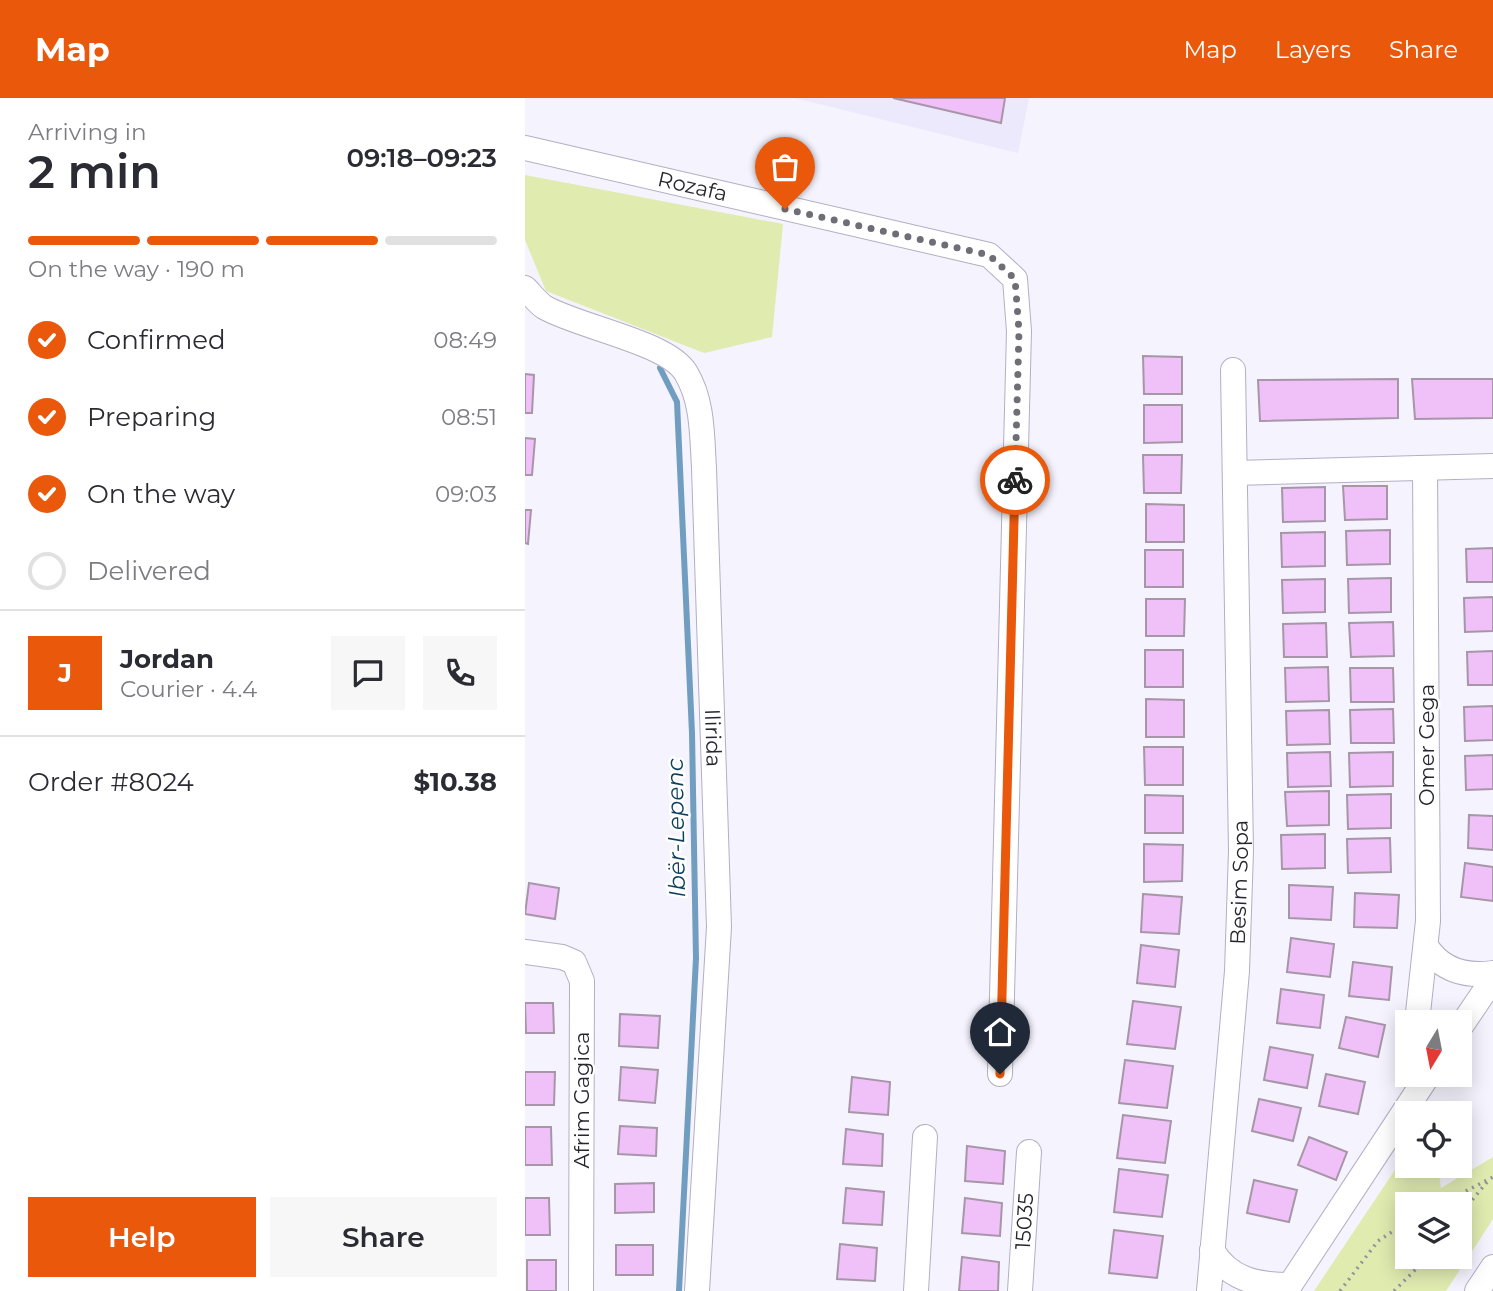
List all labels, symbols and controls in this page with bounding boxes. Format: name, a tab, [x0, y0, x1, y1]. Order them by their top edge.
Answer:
text: Map	[35, 29, 110, 69]
text: Map	[1183, 35, 1237, 64]
text: Layers	[1275, 35, 1351, 64]
text: Share	[1389, 35, 1458, 64]
text: Arriving in	[28, 118, 147, 146]
pin	[755, 137, 815, 209]
text: 09:18–09:23	[346, 142, 497, 174]
text: 2 min	[28, 143, 161, 200]
icon: bag	[766, 148, 804, 186]
street label: Rozafa	[656, 166, 730, 206]
text: On the way · 190 m	[28, 255, 245, 283]
icon: check	[28, 321, 66, 359]
text: Confirmed	[87, 324, 226, 356]
text: 08:49	[433, 326, 497, 354]
icon: check	[28, 398, 66, 436]
text: Preparing	[87, 401, 216, 433]
text: 08:51	[441, 403, 497, 431]
courier	[980, 445, 1050, 515]
icon: bike	[996, 461, 1034, 499]
icon: check	[28, 475, 66, 513]
text: On the way	[87, 478, 235, 510]
text: 09:03	[435, 480, 497, 508]
text: Delivered	[87, 555, 211, 587]
button: chat	[331, 636, 405, 710]
button: phone	[423, 636, 497, 710]
text: Jordan	[120, 643, 214, 675]
text: J	[58, 657, 72, 689]
text: Courier · 4.4	[120, 675, 257, 703]
street label: Omer Gega	[1414, 684, 1439, 806]
street label: Ilirida	[700, 708, 727, 767]
water label: Ibër-Lepenc	[661, 758, 691, 898]
text: Order #8024	[28, 766, 194, 798]
text: $10.38	[414, 766, 497, 798]
street label: Besim Sopa	[1225, 820, 1253, 945]
pin	[970, 1002, 1030, 1074]
north arrow	[1395, 1010, 1472, 1087]
map controls	[1395, 1010, 1472, 1269]
icon: home	[981, 1013, 1019, 1051]
street label: Afrim Gagica	[569, 1032, 594, 1168]
button: locate	[1395, 1101, 1472, 1178]
street label: 15035	[1010, 1192, 1038, 1250]
button: layers	[1395, 1192, 1472, 1269]
button: Help	[28, 1197, 256, 1277]
button: Share	[270, 1197, 497, 1277]

